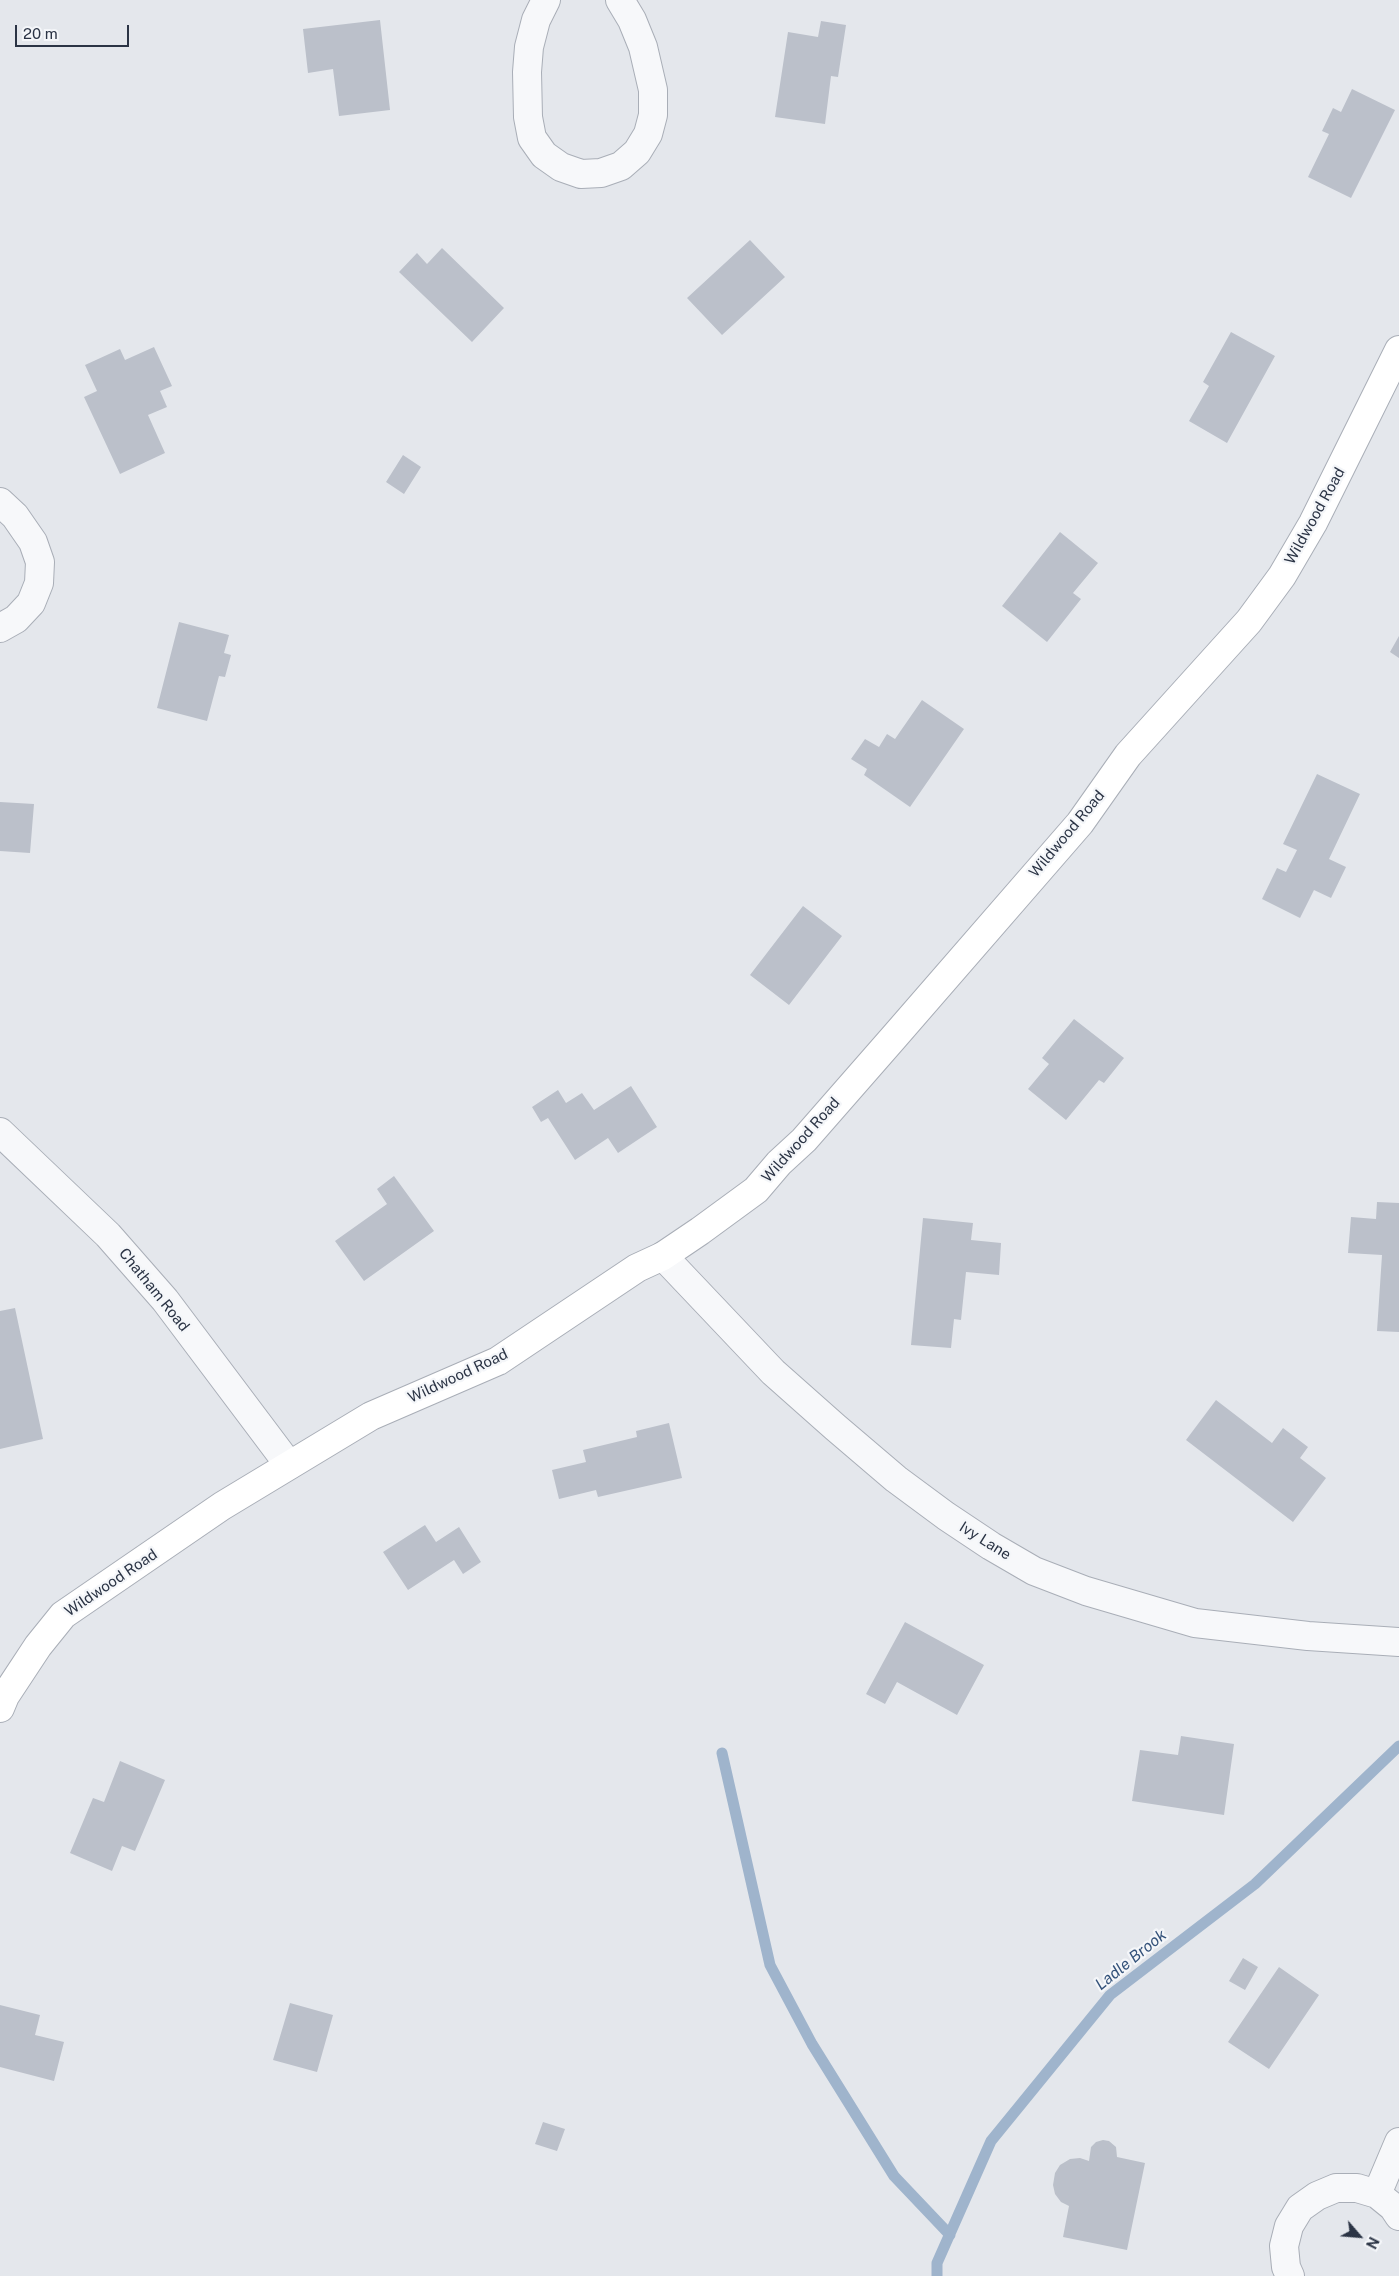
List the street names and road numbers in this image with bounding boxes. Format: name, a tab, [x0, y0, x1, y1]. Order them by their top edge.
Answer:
street label: Wildwood Road	[1281, 464, 1349, 568]
street label: Wildwood Road	[1025, 787, 1109, 881]
street label: Wildwood Road	[758, 1094, 844, 1186]
street label: Chatham Road	[115, 1245, 193, 1335]
street label: Wildwood Road	[405, 1345, 511, 1407]
street label: Ivy Lane	[956, 1518, 1014, 1564]
street label: Wildwood Road	[61, 1545, 161, 1621]

